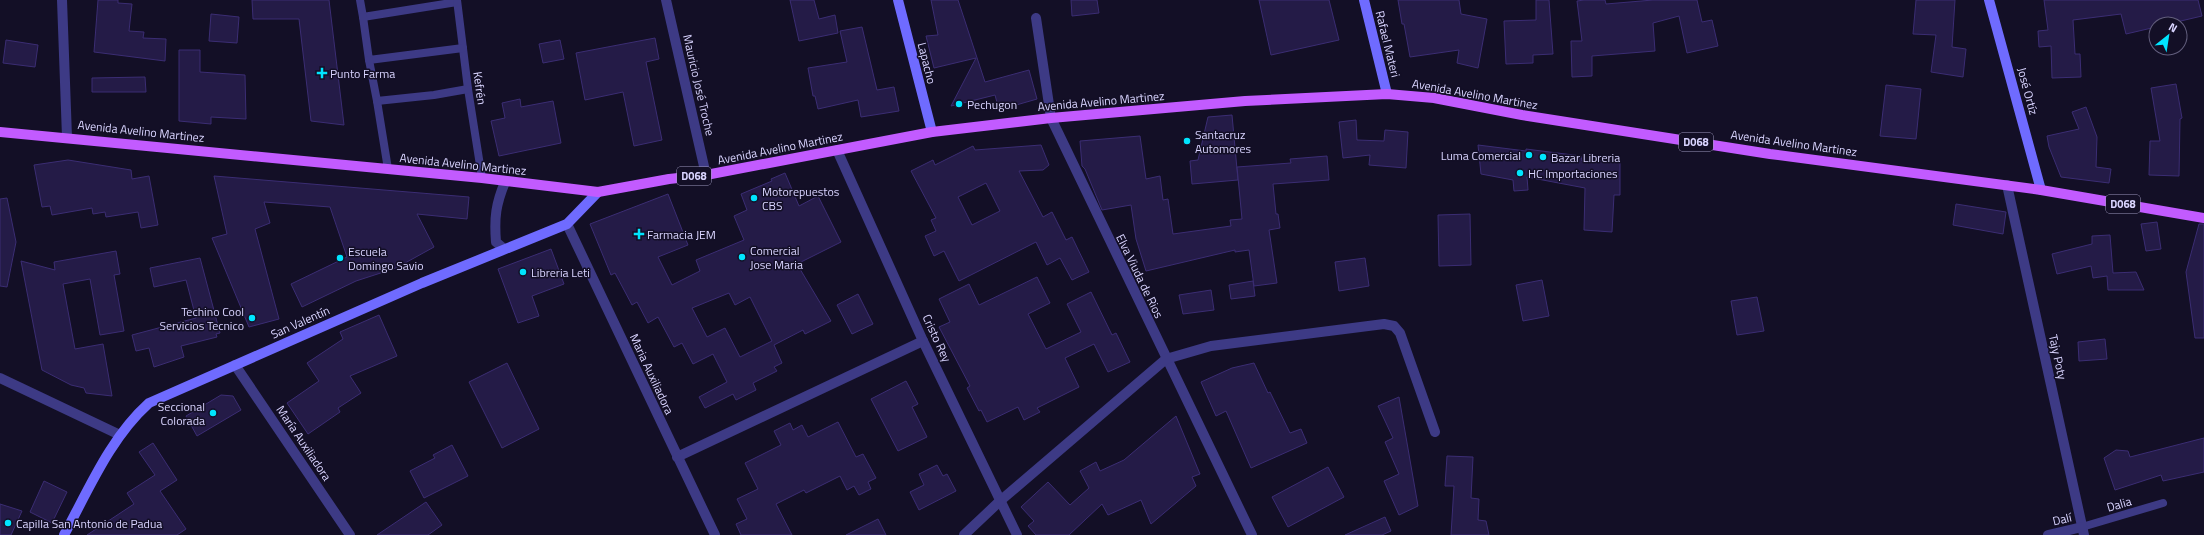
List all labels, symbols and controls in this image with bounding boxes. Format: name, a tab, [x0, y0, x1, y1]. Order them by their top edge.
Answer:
street label: Rafael Materi	[1371, 9, 1405, 79]
north arrow	[2148, 16, 2188, 56]
text: N	[2166, 19, 2180, 36]
street label: Mauricio José Troche	[678, 32, 720, 138]
street label: Lapacho	[913, 40, 941, 86]
place label: Punto Farma	[330, 64, 395, 83]
street label: José Ortíz	[2013, 65, 2043, 117]
marker: Punto Farma	[317, 68, 327, 78]
street label: Kefrén	[468, 70, 492, 106]
street label: Avenida Avelino Martinez	[1411, 74, 1539, 114]
street label: Avenida Avelino Martinez	[1037, 86, 1165, 116]
place label: Pechugon	[967, 95, 1017, 114]
marker: Pechugon	[954, 99, 964, 109]
street label: Avenida Avelino Martinez	[77, 115, 205, 147]
place label: Santacruz Automores	[1195, 125, 1252, 158]
street label: Avenida Avelino Martinez	[1730, 125, 1858, 161]
street label: Avenida Avelino Martinez	[716, 127, 844, 169]
road number: D068	[1679, 133, 1713, 151]
marker: Santacruz Automores	[1182, 136, 1192, 146]
place label: Luma Comercial	[1441, 146, 1521, 165]
street label: Avenida Avelino Martinez	[399, 148, 527, 180]
place label: Bazar Libreria	[1551, 148, 1620, 167]
marker: Luma Comercial	[1524, 150, 1534, 160]
marker: Bazar Libreria	[1538, 152, 1548, 162]
place label: HC Importaciones	[1528, 164, 1618, 183]
road number: D068	[677, 167, 711, 185]
marker: HC Importaciones	[1515, 168, 1525, 178]
place label: Motorepuestos CBS	[762, 182, 840, 215]
marker: Motorepuestos CBS	[749, 193, 759, 203]
road number: D068	[2106, 195, 2140, 213]
place label: Farmacia JEM	[647, 225, 716, 244]
marker: Farmacia JEM	[634, 229, 644, 239]
street label: Elva Viuda de Rios	[1111, 231, 1169, 322]
place label: Comercial Jose Maria	[750, 241, 803, 274]
place label: Escuela Domingo Savio	[348, 242, 424, 275]
marker: Comercial Jose Maria	[737, 252, 747, 262]
marker: Escuela Domingo Savio	[335, 253, 345, 263]
place label: Libreria Leti	[531, 263, 590, 282]
marker: Libreria Leti	[518, 267, 528, 277]
street label: San Valentín	[267, 301, 333, 343]
place label: Techino Cool Servicios Tecnico	[159, 302, 244, 335]
street label: Cristo Rey	[918, 311, 956, 365]
marker: Techino Cool Servicios Tecnico	[247, 313, 257, 323]
street label: Maria Auxiliadora	[625, 330, 679, 418]
street label: Tajy Poty	[2044, 333, 2072, 382]
place label: Seccional Colorada	[158, 397, 205, 430]
street label: María Auxiliadora	[272, 401, 336, 485]
marker: Seccional Colorada	[208, 408, 218, 418]
street label: Dalia	[2104, 491, 2134, 517]
street label: Dalí	[2051, 507, 2075, 530]
place label: Capilla San Antonio de Padua	[16, 514, 162, 533]
marker: Capilla San Antonio de Padua	[3, 518, 13, 528]

